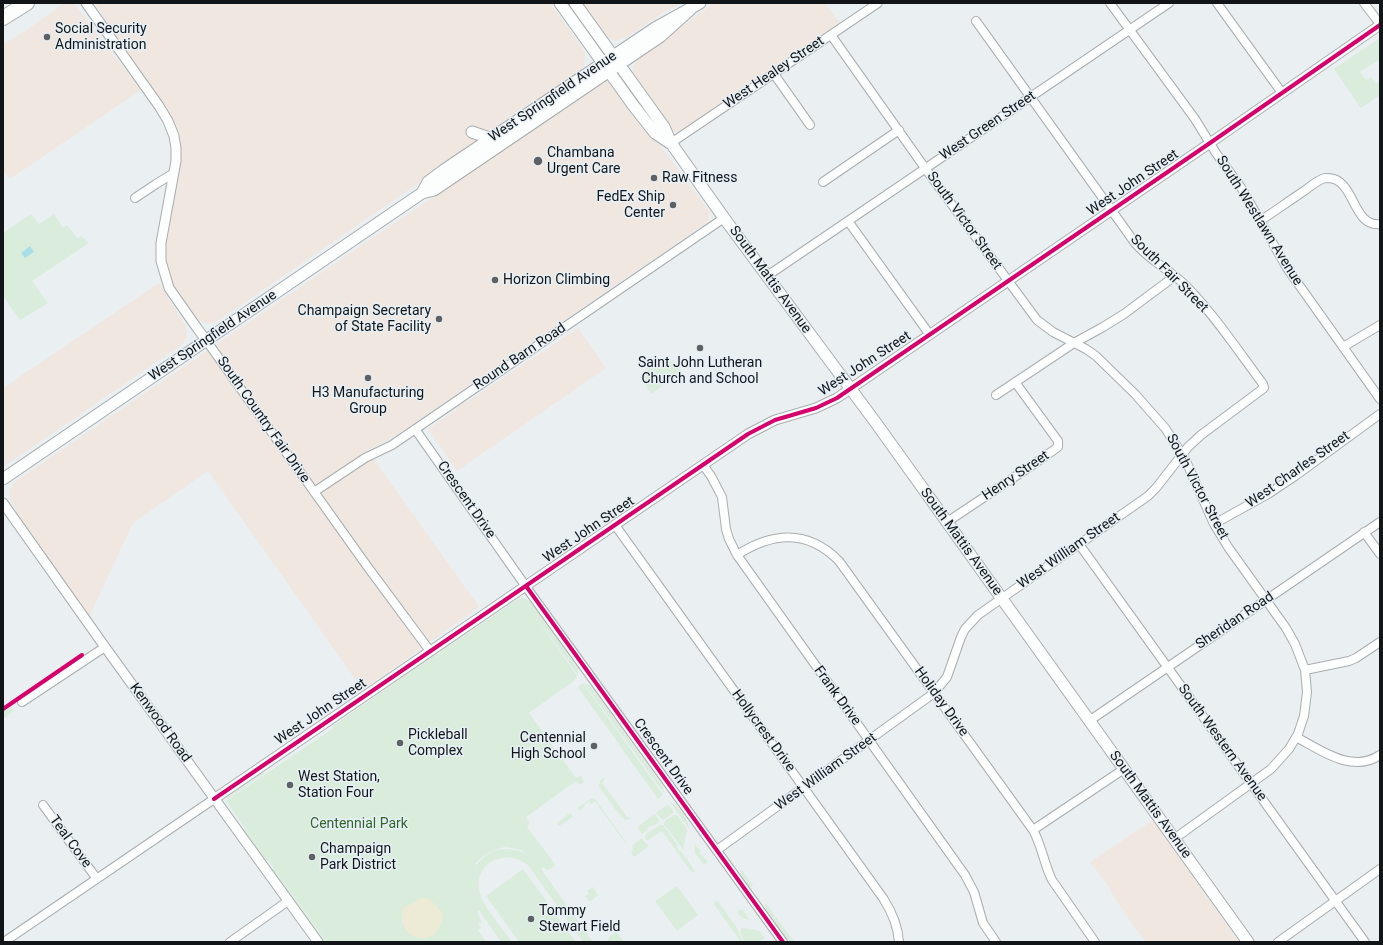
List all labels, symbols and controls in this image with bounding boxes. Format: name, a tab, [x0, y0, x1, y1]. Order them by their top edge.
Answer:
place label: Social Security Administration	[55, 21, 147, 54]
marker: Social Security Administration	[42, 32, 52, 42]
street label: West Healey Street	[721, 33, 827, 113]
street label: West Springfield Avenue	[486, 48, 620, 146]
street label: West Green Street	[937, 88, 1039, 164]
place label: Chambana Urgent Care	[547, 145, 621, 178]
street label: West John Street	[1084, 146, 1182, 220]
street label: South Westlawn Avenue	[1212, 153, 1306, 289]
marker: Chambana Urgent Care	[532, 155, 544, 167]
street label: South Victor Street	[923, 169, 1005, 273]
place label: Raw Fitness	[662, 170, 738, 186]
marker: Raw Fitness	[649, 173, 659, 183]
place label: FedEx Ship Center	[596, 189, 665, 222]
marker: FedEx Ship Center	[668, 200, 678, 210]
street label: South Mattis Avenue	[725, 223, 815, 337]
street label: South Fair Street	[1126, 231, 1212, 317]
place label: Horizon Climbing	[503, 272, 610, 288]
marker: Horizon Climbing	[490, 275, 500, 285]
street label: West Springfield Avenue	[146, 287, 280, 385]
place label: Champaign Secretary of State Facility	[298, 303, 431, 336]
marker: Champaign Secretary of State Facility	[434, 314, 444, 324]
street label: Round Barn Road	[471, 320, 569, 394]
street label: West John Street	[816, 328, 914, 400]
marker: Saint John Lutheran Church and School	[695, 343, 705, 353]
street label: South Country Fair Drive	[213, 354, 313, 486]
place label: Saint John Lutheran Church and School	[638, 355, 762, 388]
marker: H3 Manufacturing Group	[363, 373, 373, 383]
place label: H3 Manufacturing Group	[312, 385, 424, 418]
street label: West Charles Street	[1243, 428, 1353, 512]
street label: South Victor Street	[1162, 431, 1232, 543]
street label: Henry Street	[979, 447, 1053, 505]
street label: Crescent Drive	[433, 458, 499, 542]
street label: South Mattis Avenue	[916, 485, 1006, 599]
street label: West John Street	[540, 493, 638, 567]
street label: West William Street	[1015, 509, 1123, 593]
street label: Sheridan Road	[1193, 589, 1277, 653]
street label: Frank Drive	[810, 663, 864, 729]
street label: Holiday Drive	[910, 664, 972, 740]
street label: West John Street	[272, 675, 370, 749]
street label: Kenwood Road	[126, 680, 194, 766]
street label: South Western Avenue	[1174, 681, 1270, 805]
street label: Hollycrest Drive	[728, 687, 798, 775]
street label: Crescent Drive	[630, 716, 696, 798]
place label: Pickleball Complex	[408, 727, 468, 760]
place label: Centennial High School	[511, 730, 586, 762]
street label: West William Street	[772, 730, 880, 814]
marker: Pickleball Complex	[395, 738, 405, 748]
marker: Centennial High School	[589, 741, 599, 751]
street label: South Mattis Avenue	[1105, 748, 1195, 862]
place label: West Station, Station Four	[298, 769, 380, 802]
marker: West Station, Station Four	[285, 780, 295, 790]
street label: Teal Cove	[45, 813, 95, 871]
park label: Centennial Park	[310, 816, 408, 832]
place label: Champaign Park District	[320, 841, 396, 874]
marker: Champaign Park District	[307, 852, 317, 862]
place label: Tommy Stewart Field	[539, 903, 620, 936]
marker: Tommy Stewart Field	[526, 914, 536, 924]

